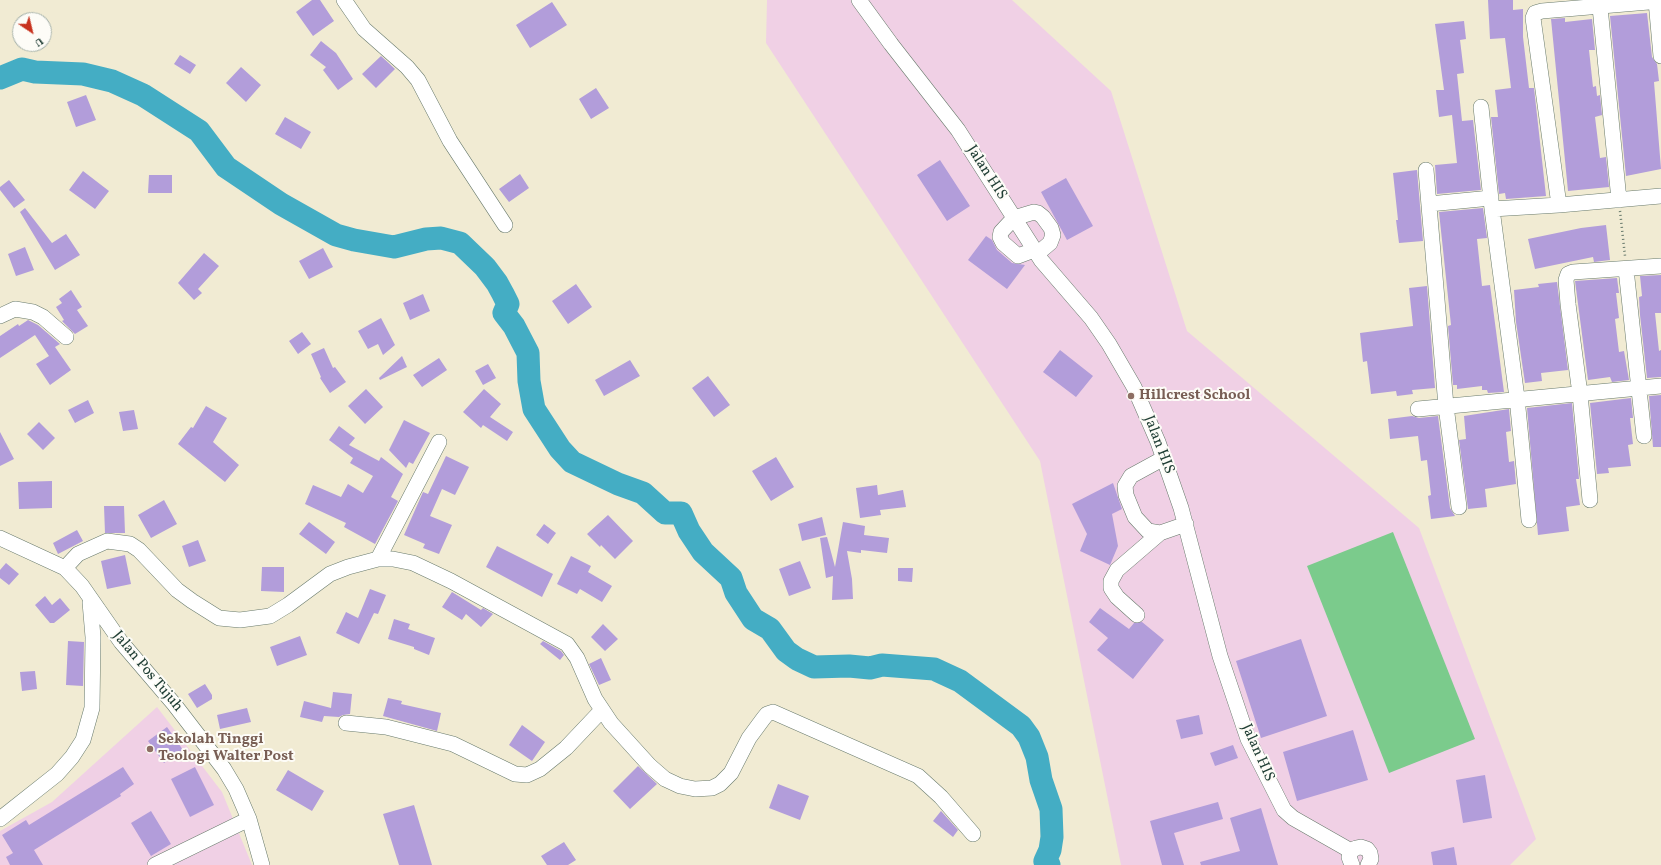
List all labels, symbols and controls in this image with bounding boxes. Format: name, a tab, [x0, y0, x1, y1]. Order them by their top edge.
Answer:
north arrow	[12, 12, 52, 52]
text: U	[31, 33, 46, 50]
street label: Jalan HIS	[962, 142, 1010, 204]
place label: Hillcrest School	[1139, 387, 1250, 405]
marker: Hillcrest School	[1126, 391, 1136, 401]
street label: Jalan HIS	[1139, 413, 1177, 477]
street label: Jalan Pos Tujuh	[108, 628, 186, 716]
street label: Jalan HIS	[1236, 721, 1278, 785]
place label: Sekolah Tinggi Teologi Walter Post	[158, 731, 294, 766]
marker: Sekolah Tinggi Teologi Walter Post	[145, 744, 155, 754]

